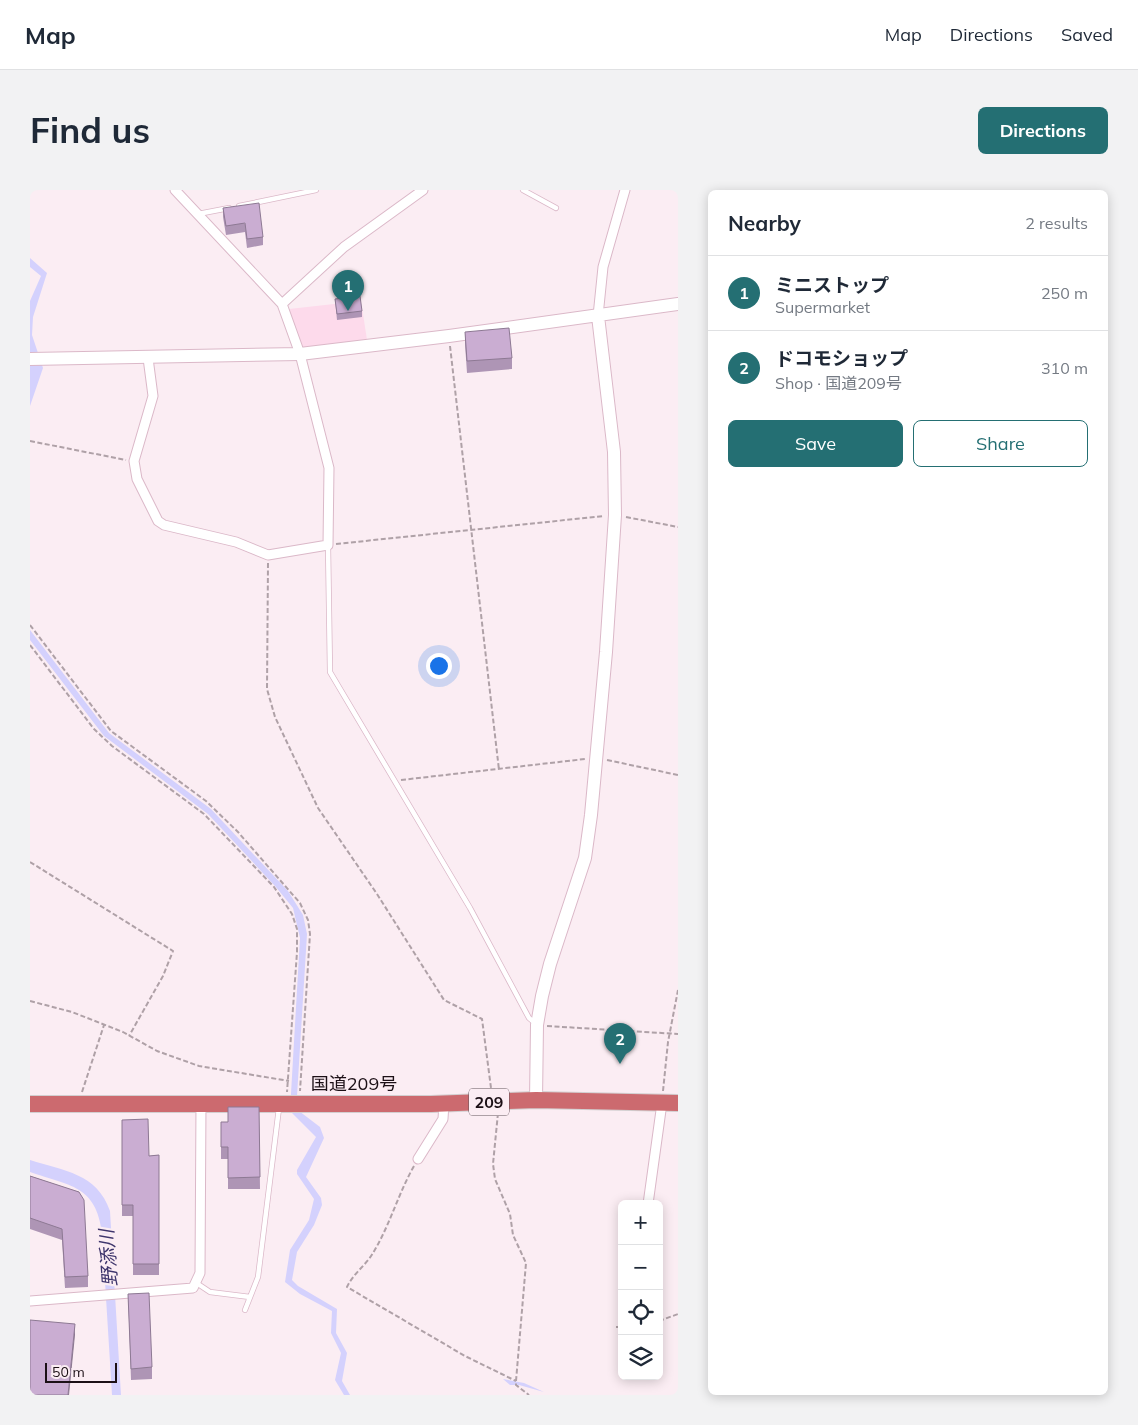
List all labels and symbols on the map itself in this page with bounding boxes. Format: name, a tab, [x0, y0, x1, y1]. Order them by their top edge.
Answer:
pin: 1	[332, 270, 364, 311]
your location	[426, 653, 452, 679]
pin: 2	[604, 1023, 636, 1064]
street label: 国道209号	[311, 1072, 397, 1095]
road number: 209	[469, 1089, 509, 1116]
water label: 野添川	[94, 1227, 122, 1287]
scale bar	[45, 1360, 118, 1383]

